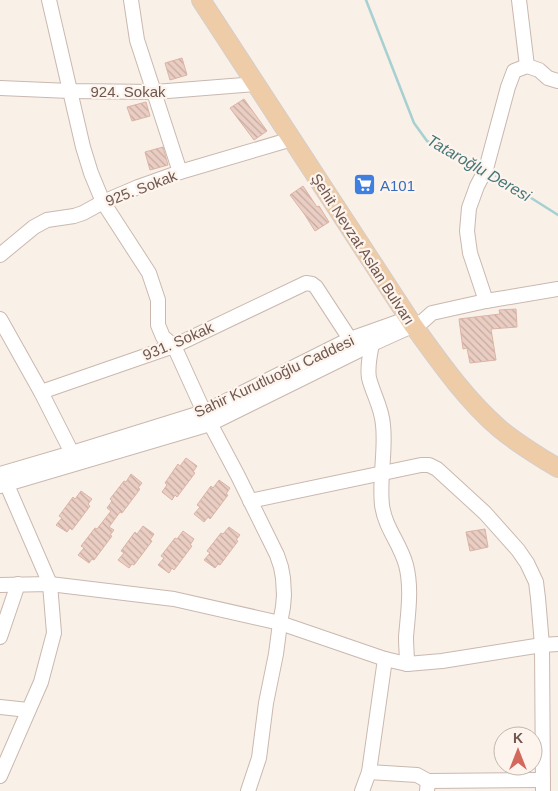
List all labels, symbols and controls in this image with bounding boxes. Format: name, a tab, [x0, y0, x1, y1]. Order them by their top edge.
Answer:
street label: 924. Sokak	[90, 83, 166, 100]
water label: Tataroğlu Deresi	[424, 131, 534, 205]
street label: 925. Sokak	[103, 166, 180, 209]
street label: Şehit Nevzat Aslan Bulvarı	[308, 170, 418, 328]
supermarket icon: A101	[352, 173, 376, 197]
place label: A101	[380, 177, 415, 194]
street label: 931. Sokak	[140, 318, 216, 363]
street label: Sahir Kurutluoğlu Caddesi	[191, 331, 357, 421]
north arrow	[493, 726, 543, 776]
text: K	[513, 730, 523, 746]

